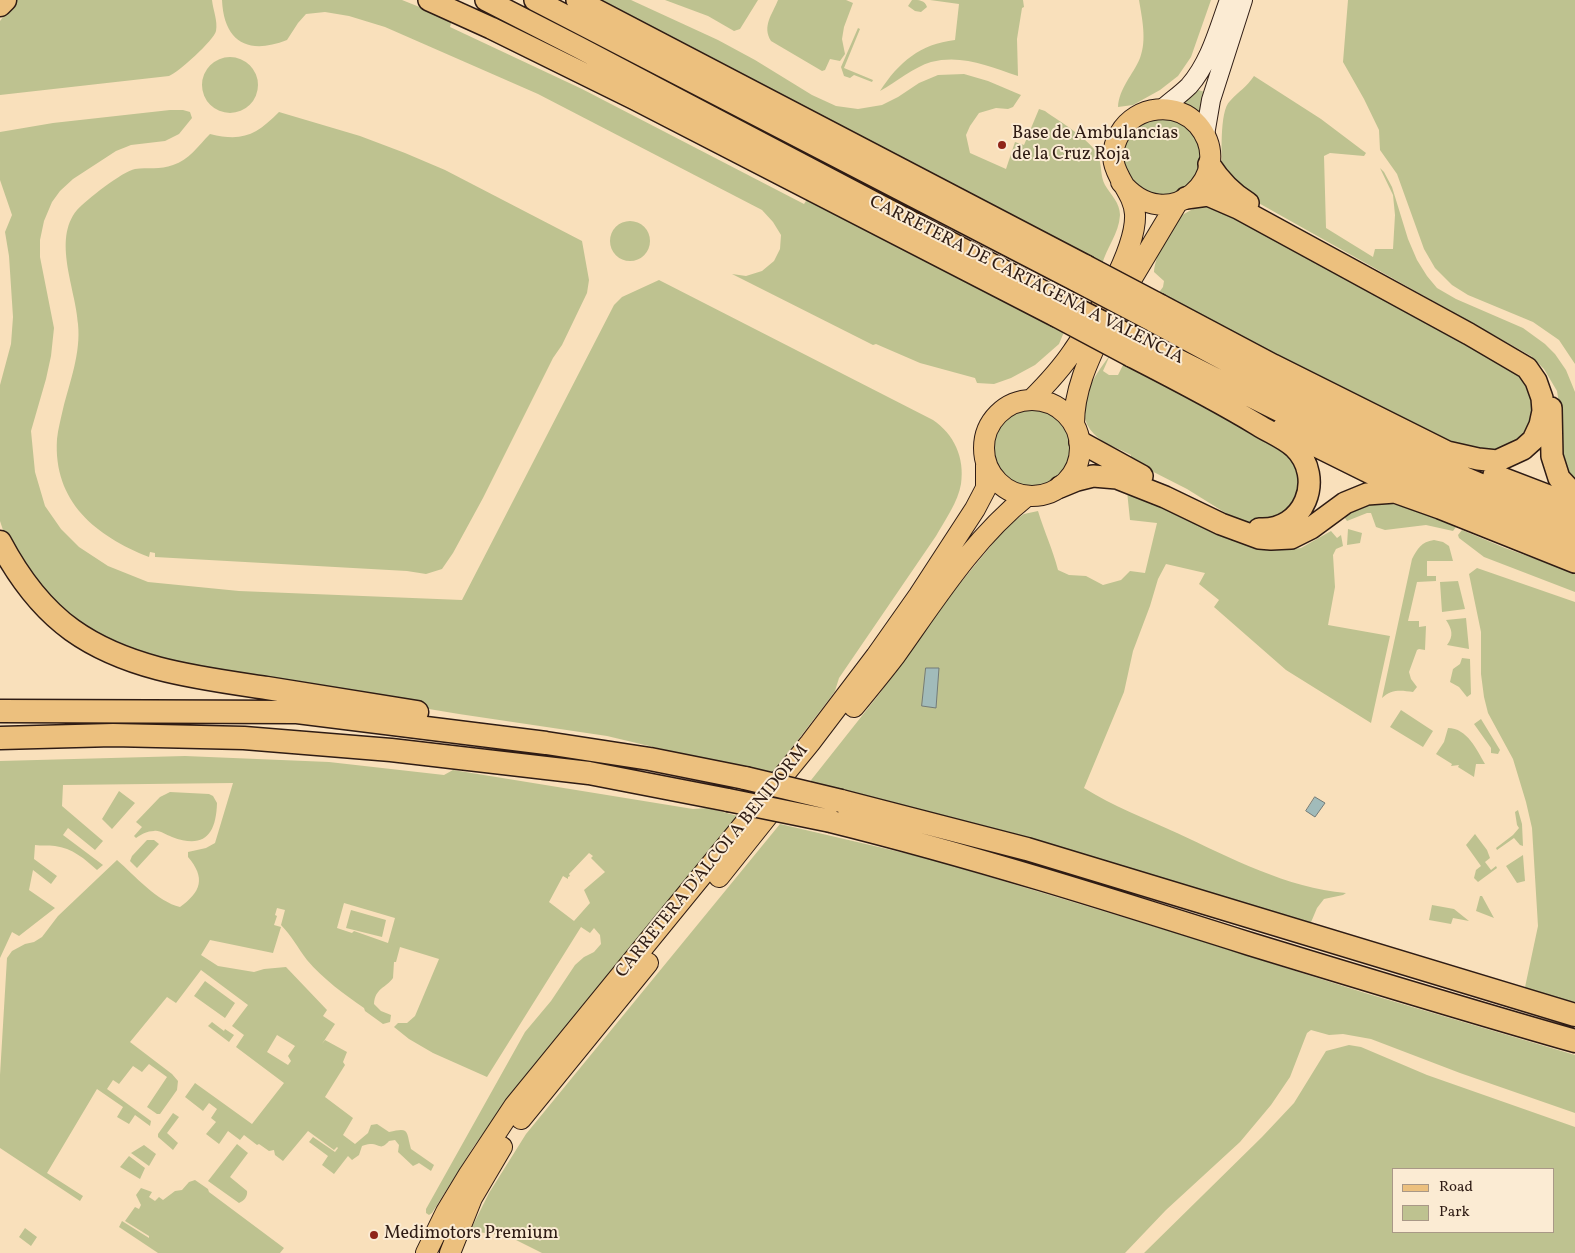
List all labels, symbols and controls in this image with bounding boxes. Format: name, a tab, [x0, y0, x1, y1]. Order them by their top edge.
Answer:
place label: Base de Ambulancias de la Cruz Roja	[1012, 124, 1178, 166]
marker: Base de Ambulancias de la Cruz Roja	[996, 139, 1008, 151]
street label: CARRETERA DE CARTAGENA A VALENCIA	[865, 192, 1187, 370]
street label: CARRETERA D'ALCOI A BENIDORM	[612, 741, 814, 983]
legend	[1392, 1168, 1555, 1233]
text: Road	[1439, 1177, 1473, 1198]
text: Park	[1439, 1202, 1470, 1223]
place label: Medimotors Premium	[384, 1224, 559, 1246]
marker: Medimotors Premium	[368, 1229, 380, 1241]

